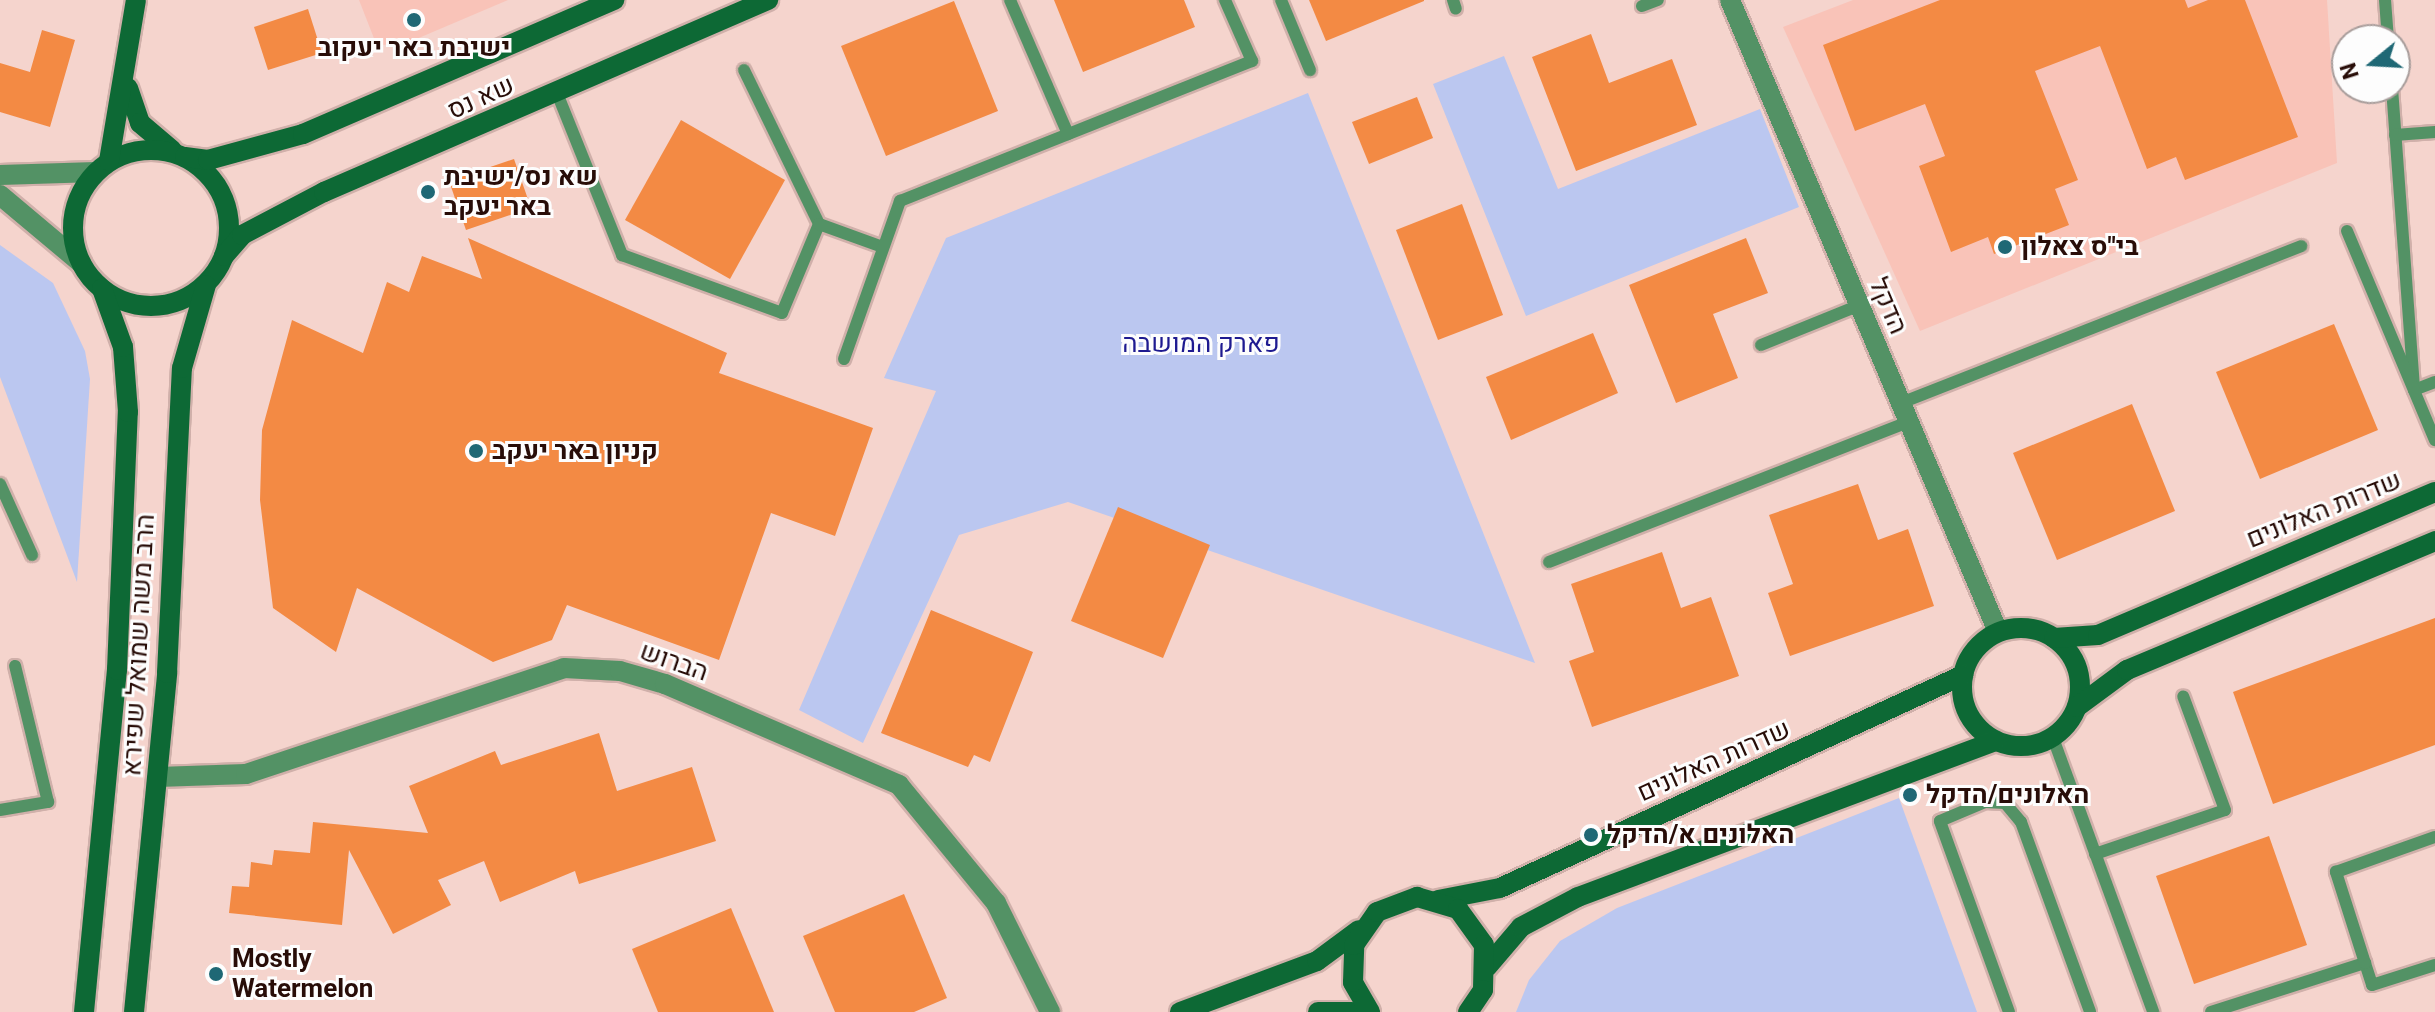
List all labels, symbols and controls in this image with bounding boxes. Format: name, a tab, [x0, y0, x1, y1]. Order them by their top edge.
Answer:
marker: ישיבת באר יעקוב	[405, 11, 423, 29]
north arrow	[2331, 24, 2411, 104]
place label: ישיבת באר יעקוב	[318, 32, 510, 64]
text: N	[2335, 60, 2364, 82]
street label: שא נס	[443, 70, 519, 126]
place label: שא נס/ישיבת באר יעקב	[444, 161, 598, 222]
marker: שא נס/ישיבת באר יעקב	[419, 183, 437, 201]
place label: בי"ס צאלון	[2021, 231, 2139, 263]
marker: בי"ס צאלון	[1996, 238, 2014, 256]
street label: הדקל	[1862, 273, 1914, 339]
park label: פארק המושבה	[1122, 328, 1280, 360]
place label: קניון באר יעקב	[492, 435, 658, 467]
marker: קניון באר יעקב	[467, 442, 485, 460]
street label: שדרות האלונים	[2242, 465, 2406, 555]
street label: הרב משה שמואל שפירא	[117, 513, 161, 777]
street label: הברוש	[636, 636, 712, 688]
street label: שדרות האלונים	[1633, 713, 1795, 809]
place label: האלונים/הדקל	[1926, 779, 2089, 811]
marker: האלונים/הדקל	[1901, 786, 1919, 804]
place label: האלונים א/הדקל	[1607, 819, 1794, 851]
marker: האלונים א/הדקל	[1582, 826, 1600, 844]
place label: Mostly Watermelon	[232, 943, 373, 1004]
marker: Mostly Watermelon	[207, 965, 225, 983]

